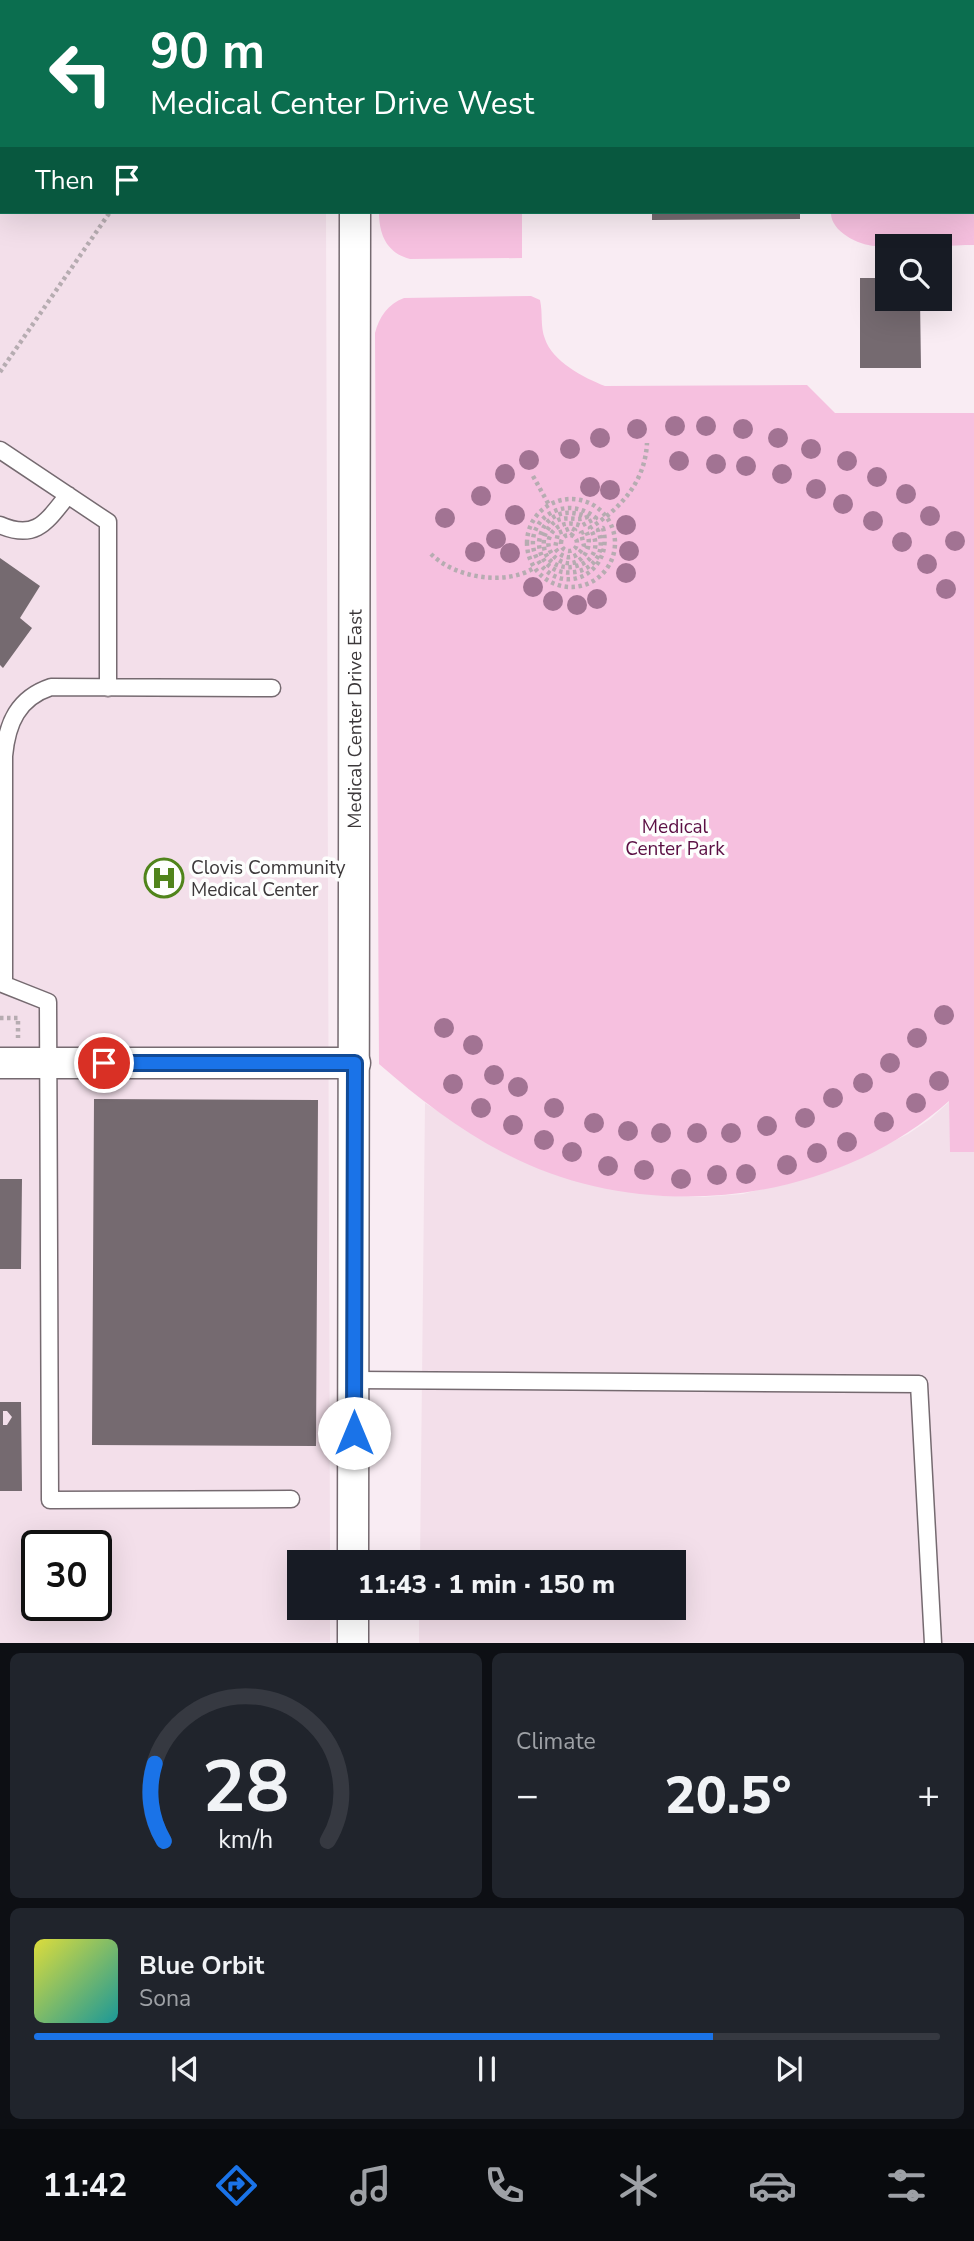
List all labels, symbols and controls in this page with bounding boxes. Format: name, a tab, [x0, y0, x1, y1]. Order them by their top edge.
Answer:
text: 90 m	[150, 18, 265, 85]
icon: left	[35, 28, 126, 119]
text: Medical Center Drive West	[150, 82, 534, 125]
icon: arrive	[108, 161, 146, 199]
text: Then	[35, 163, 94, 198]
map controls	[875, 234, 952, 311]
button: search	[875, 234, 952, 311]
street label: Medical Center Drive East	[342, 609, 368, 829]
park label: Medical Center Park	[625, 814, 725, 862]
place label: Clovis Community Medical Center	[191, 855, 346, 903]
hospital icon: Clovis Community Medical Center	[143, 857, 185, 899]
pin	[74, 1033, 134, 1093]
icon: arrive	[85, 1044, 123, 1082]
position arrow	[317, 1396, 391, 1470]
speed limit sign: 30	[21, 1530, 112, 1621]
text: 11:43 · 1 min · 150 m	[358, 1567, 615, 1602]
text: Climate	[516, 1726, 596, 1757]
text: 28	[202, 1738, 290, 1838]
text: 20.5°	[664, 1760, 792, 1831]
text: −	[516, 1770, 539, 1821]
text: +	[917, 1770, 940, 1821]
text: km/h	[218, 1823, 274, 1857]
text: Blue Orbit	[139, 1948, 264, 1983]
text: Sona	[139, 1983, 191, 2014]
icon: previous	[166, 2050, 204, 2088]
icon: pause	[468, 2050, 506, 2088]
icon: next	[770, 2050, 808, 2088]
icon: directions	[212, 2161, 261, 2210]
icon: music	[346, 2161, 395, 2210]
icon: phone	[480, 2161, 529, 2210]
icon: climate	[614, 2161, 663, 2210]
icon: car	[748, 2161, 797, 2210]
icon: filters	[882, 2161, 931, 2210]
text: 11:42	[43, 2164, 127, 2207]

